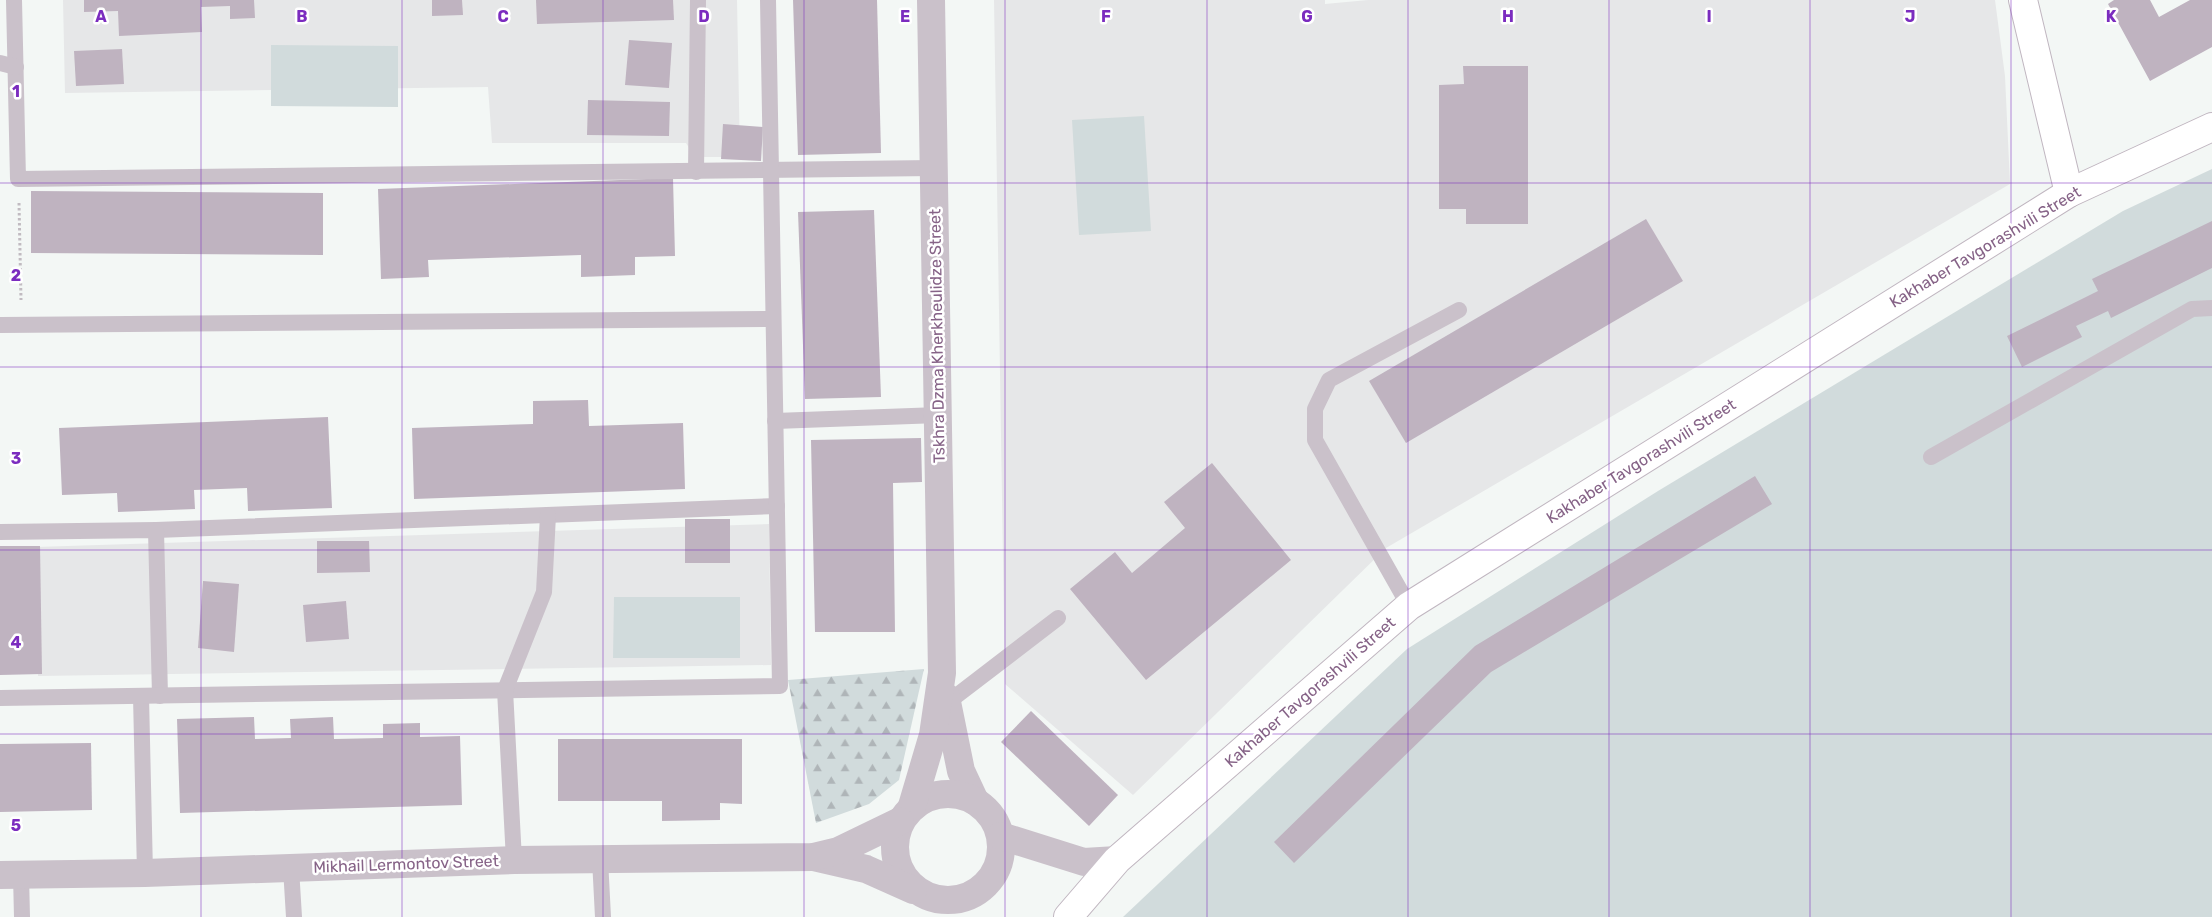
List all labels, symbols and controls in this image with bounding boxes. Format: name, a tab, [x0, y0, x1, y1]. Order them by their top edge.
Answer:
text: A	[95, 7, 107, 26]
text: B	[296, 7, 308, 26]
text: C	[497, 7, 509, 26]
text: D	[698, 7, 710, 26]
text: E	[900, 7, 910, 26]
text: F	[1101, 7, 1111, 26]
text: G	[1301, 7, 1313, 26]
text: H	[1502, 7, 1514, 26]
text: I	[1706, 7, 1712, 26]
text: J	[1905, 7, 1915, 26]
text: K	[2106, 7, 2117, 26]
text: 1	[12, 82, 20, 101]
street label: Kakhaber Tavgorashvili Street	[1886, 182, 2084, 312]
street label: Tskhra Dzma Kherkheulidze Street	[925, 209, 949, 463]
text: 2	[11, 266, 21, 285]
street label: Kakhaber Tavgorashvili Street	[1543, 395, 1739, 527]
text: 3	[11, 449, 21, 468]
street label: Kakhaber Tavgorashvili Street	[1221, 613, 1399, 771]
text: 4	[11, 633, 22, 652]
text: 5	[11, 816, 21, 835]
street label: Mikhail Lermontov Street	[313, 851, 499, 877]

